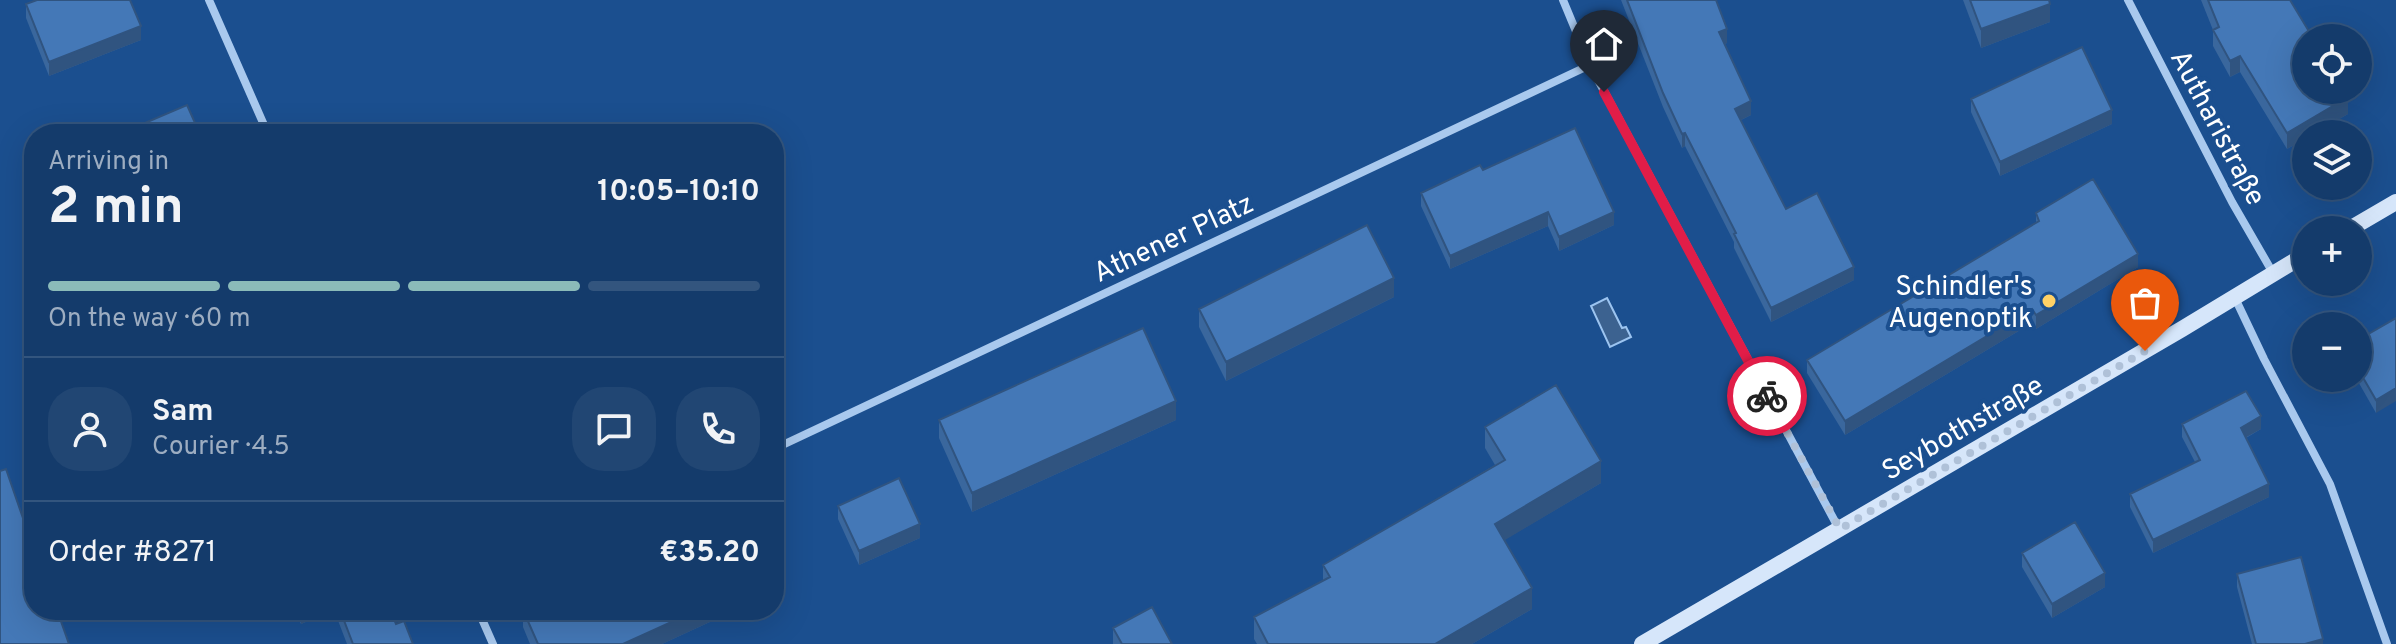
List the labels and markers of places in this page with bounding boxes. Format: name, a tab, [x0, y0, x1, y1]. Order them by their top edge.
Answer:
pin	[1570, 10, 1638, 92]
pin	[2111, 269, 2179, 351]
place label: Schindler's Augenoptik	[1888, 270, 2033, 338]
marker: Schindler's Augenoptik	[2040, 292, 2058, 310]

